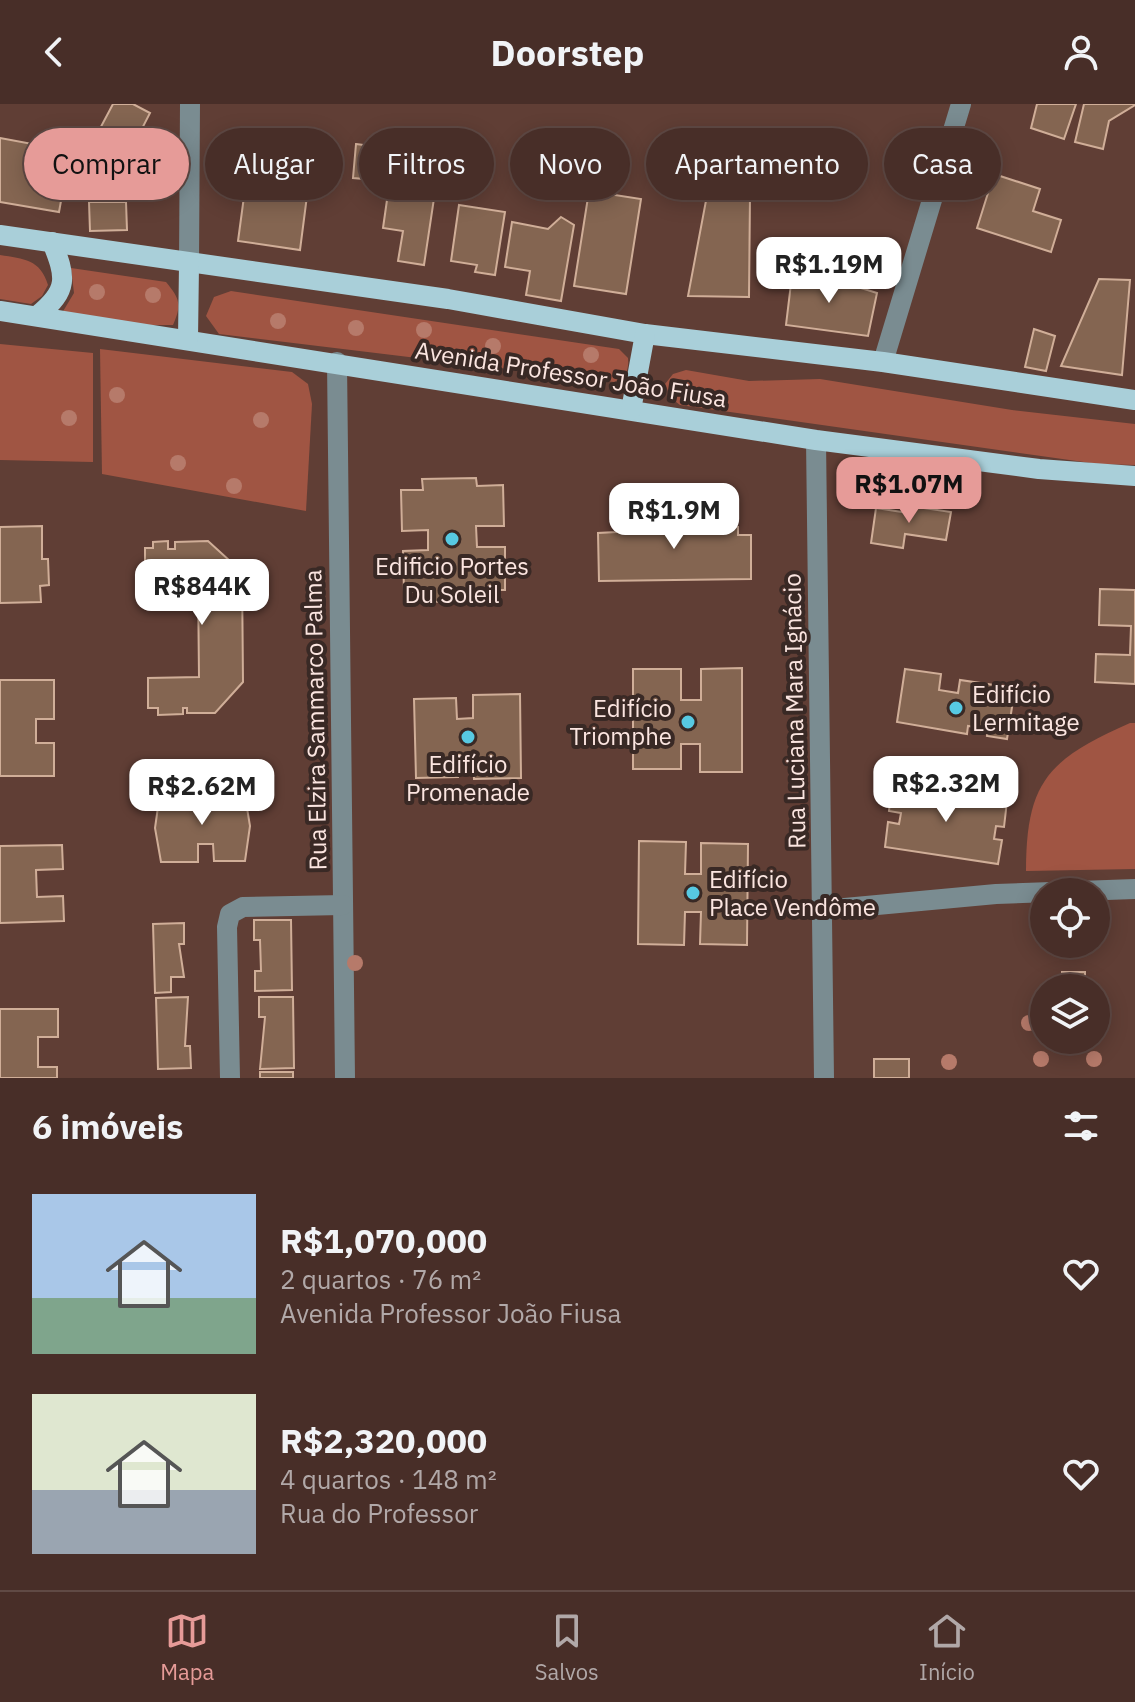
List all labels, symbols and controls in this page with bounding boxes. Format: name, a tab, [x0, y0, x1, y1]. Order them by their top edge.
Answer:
text: Doorstep	[491, 29, 644, 76]
icon: back	[32, 30, 76, 74]
icon: person	[1059, 30, 1103, 74]
chip: Comprar	[24, 128, 189, 200]
chip: Alugar	[205, 128, 343, 200]
chip: Filtros	[359, 128, 494, 200]
chip: Novo	[510, 128, 630, 200]
chip: Apartamento	[646, 128, 868, 200]
chip: Casa	[884, 128, 1001, 200]
pin: R$1.19M	[755, 237, 903, 305]
text: R$1.19M	[774, 246, 884, 280]
street label: Avenida Professor João Fiusa	[413, 334, 729, 414]
pin: R$1.07M	[835, 457, 983, 525]
text: R$1.07M	[854, 466, 964, 500]
pin: R$1.9M	[609, 483, 739, 551]
text: R$1.9M	[627, 492, 721, 526]
marker: Edificio Portes Du Soleil	[443, 530, 461, 548]
place label: Edificio Portes Du Soleil	[375, 550, 529, 610]
pin: R$844K	[137, 559, 267, 627]
text: R$844K	[153, 568, 251, 602]
street label: Rua Elzira Sammarco Palma	[296, 569, 334, 871]
street label: Rua Luciana Mara Ignácio	[776, 573, 812, 849]
place label: Edifício Lermitage	[972, 678, 1080, 738]
place label: Edifício Triomphe	[569, 692, 672, 752]
marker: Edifício Lermitage	[947, 699, 965, 717]
marker: Edifício Triomphe	[679, 713, 697, 731]
marker: Edifício Promenade	[459, 728, 477, 746]
place label: Edifício Promenade	[406, 748, 530, 808]
pin: R$2.32M	[872, 756, 1020, 824]
pin: R$2.62M	[128, 759, 276, 827]
text: R$2.32M	[891, 765, 1001, 799]
text: R$2.62M	[147, 768, 257, 802]
place label: Edifício Place Vendôme	[709, 863, 876, 923]
map controls	[1030, 878, 1110, 1054]
button: locate	[1030, 878, 1110, 958]
marker: Edifício Place Vendôme	[684, 884, 702, 902]
button: layers	[1030, 974, 1110, 1054]
text: 6 imóveis	[32, 1104, 183, 1148]
icon: filters	[1059, 1104, 1103, 1148]
text: R$1,070,000	[280, 1218, 487, 1262]
icon: home	[96, 1226, 192, 1322]
icon: heart	[1059, 1252, 1103, 1296]
text: 2 quartos · 76 m²	[280, 1262, 481, 1296]
text: Avenida Professor João Fiusa	[280, 1296, 621, 1330]
text: R$2,320,000	[280, 1418, 487, 1462]
icon: home	[96, 1426, 192, 1522]
icon: heart	[1059, 1452, 1103, 1496]
text: 4 quartos · 148 m²	[280, 1462, 497, 1496]
text: Rua do Professor	[280, 1496, 478, 1530]
tab: Mapa	[160, 1609, 214, 1686]
tab: Salvos	[535, 1609, 599, 1686]
tab: Início	[919, 1609, 975, 1686]

